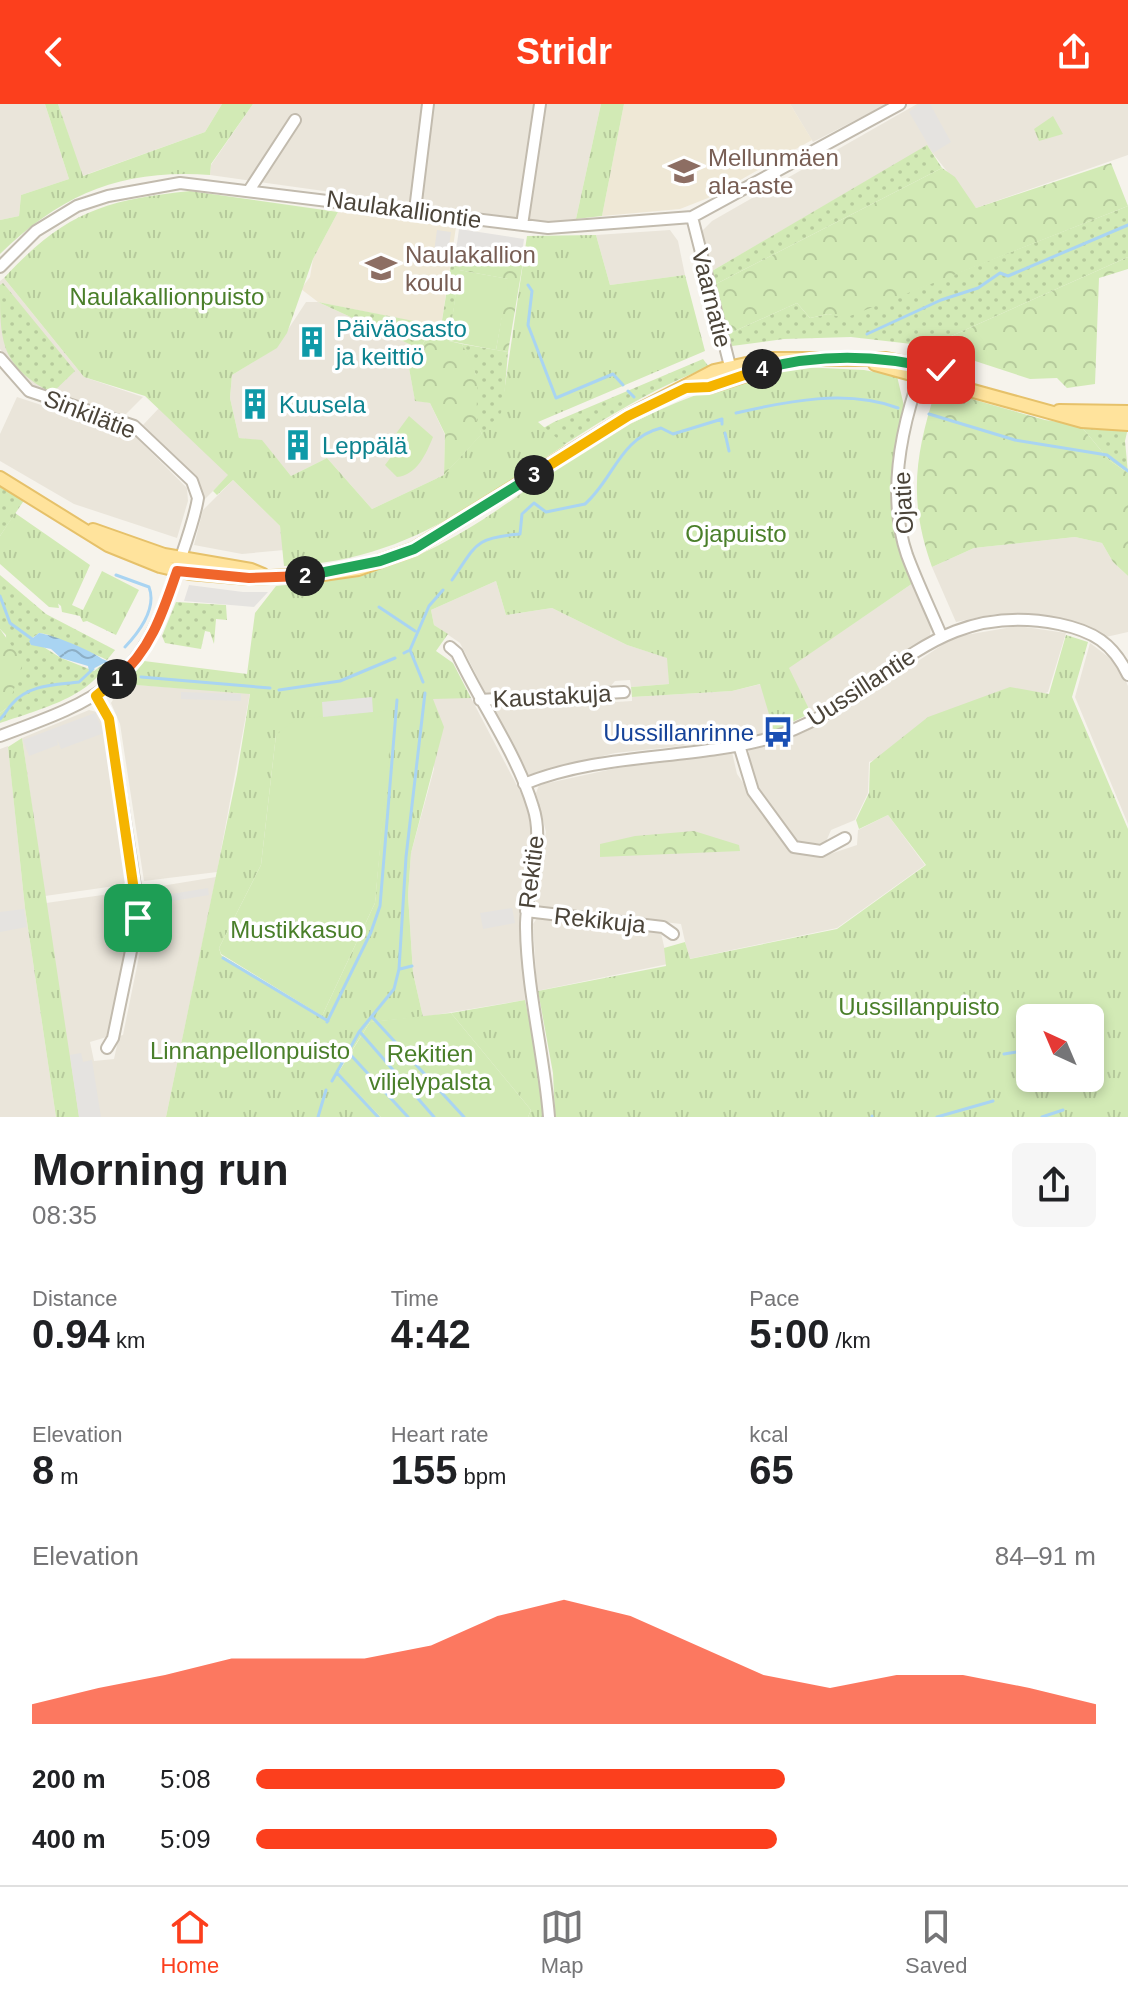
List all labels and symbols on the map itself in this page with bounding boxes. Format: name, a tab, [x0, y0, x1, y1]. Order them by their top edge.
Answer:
place label: Mellunmäen ala-aste	[708, 144, 839, 199]
school or university icon: Mellunmäen ala-aste	[667, 154, 701, 188]
street label: Naulakalliontie	[325, 185, 483, 233]
place label: Naulakallion koulu	[405, 241, 536, 296]
street label: Vaarnatie	[687, 246, 737, 350]
school or university icon: Naulakallion koulu	[364, 251, 398, 285]
park label: Naulakallionpuisto	[70, 283, 264, 310]
place label: Päiväosasto ja keittiö	[335, 315, 467, 370]
building icon: Päiväosasto ja keittiö	[295, 325, 329, 359]
pin	[907, 336, 975, 404]
pin: 4	[742, 349, 782, 389]
street label: Sinkilätie	[40, 384, 140, 444]
building icon: Kuusela	[238, 387, 272, 421]
place label: Kuusela	[279, 391, 366, 418]
building icon: Leppälä	[281, 428, 315, 462]
place label: Leppälä	[322, 432, 408, 459]
pin: 3	[514, 455, 554, 495]
street label: Ojatie	[888, 471, 918, 535]
park label: Ojapuisto	[685, 520, 787, 547]
pin: 2	[285, 556, 325, 596]
street label: Uussillantie	[802, 642, 920, 732]
pin: 1	[97, 659, 137, 699]
street label: Kaustakuja	[492, 679, 613, 713]
bus stop icon: Uussillanrinne	[761, 715, 795, 749]
place label: Uussillanrinne	[603, 719, 754, 746]
street label: Rekitie	[513, 834, 549, 910]
pin	[104, 884, 172, 952]
street label: Rekikuja	[553, 902, 648, 938]
park label: Mustikkasuo	[230, 916, 364, 943]
park label: Uussillanpuisto	[838, 993, 1000, 1020]
north arrow	[1016, 1004, 1104, 1092]
park label: Linnanpellonpuisto	[150, 1037, 350, 1064]
park label: Rekitien viljelypalsta	[369, 1040, 492, 1095]

